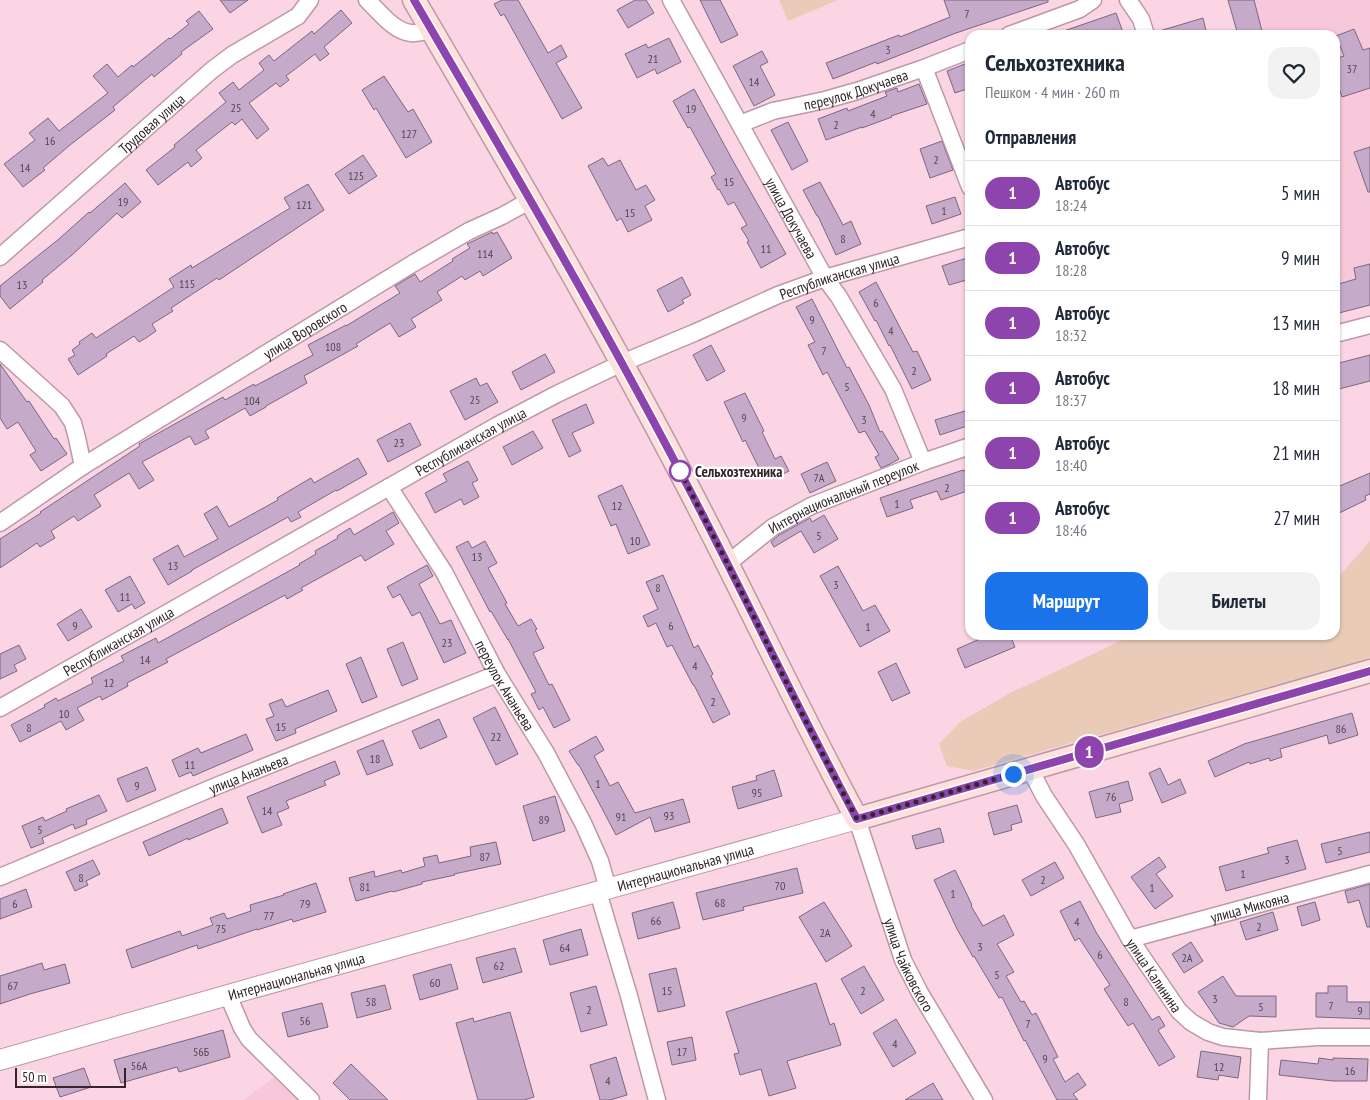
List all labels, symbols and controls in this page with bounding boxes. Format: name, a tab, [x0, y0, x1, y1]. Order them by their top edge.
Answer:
house number: 7	[964, 6, 970, 21]
house number: 3	[885, 42, 891, 57]
text: Сельхозтехника	[985, 47, 1125, 78]
button: heart	[1268, 47, 1320, 99]
house number: 21	[648, 51, 658, 66]
house number: 37	[1347, 61, 1357, 76]
street label: переулок Докучаева	[802, 65, 910, 114]
house number: 14	[749, 74, 760, 89]
text: Пешком · 4 мин · 260 m	[985, 82, 1120, 102]
street label: Трудовая улица	[114, 89, 189, 158]
house number: 25	[231, 100, 241, 115]
house number: 19	[686, 101, 696, 116]
house number: 4	[870, 106, 876, 121]
house number: 2	[833, 117, 839, 132]
text: Отправления	[985, 125, 1076, 149]
house number: 127	[401, 126, 417, 141]
house number: 16	[45, 133, 55, 148]
house number: 2	[933, 152, 939, 167]
house number: 14	[20, 160, 31, 175]
house number: 125	[348, 168, 364, 183]
text: Автобус	[1055, 171, 1110, 195]
house number: 15	[724, 174, 734, 189]
street label: улица Докучаева	[762, 174, 822, 262]
text: 1	[1008, 181, 1017, 204]
text: 5 мин	[1281, 181, 1320, 205]
house number: 19	[118, 194, 128, 209]
text: 18:24	[1055, 195, 1087, 215]
house number: 121	[296, 197, 312, 212]
house number: 1	[941, 203, 947, 218]
house number: 15	[625, 205, 635, 220]
house number: 8	[840, 231, 846, 246]
text: Автобус	[1055, 236, 1110, 260]
house number: 11	[761, 241, 771, 256]
house number: 114	[477, 246, 494, 261]
text: 1	[1008, 246, 1017, 269]
text: 9 мин	[1281, 246, 1320, 270]
street label: Республиканская улица	[777, 248, 901, 303]
text: 18:28	[1055, 260, 1087, 280]
house number: 115	[179, 276, 195, 291]
house number: 13	[17, 277, 27, 292]
house number: 6	[873, 295, 879, 310]
street label: улица Воровского	[259, 297, 350, 363]
text: Автобус	[1055, 301, 1110, 325]
text: 1	[1008, 311, 1017, 334]
text: 13 мин	[1272, 311, 1320, 335]
house number: 9	[809, 312, 815, 327]
house number: 4	[888, 323, 894, 338]
text: 18:32	[1055, 325, 1087, 345]
house number: 108	[325, 339, 341, 354]
house number: 7	[821, 343, 827, 358]
house number: 2	[911, 363, 917, 378]
text: Автобус	[1055, 366, 1110, 390]
text: 1	[1008, 376, 1017, 399]
text: 18 мин	[1272, 376, 1320, 400]
house number: 5	[844, 379, 850, 394]
text: 18:37	[1055, 390, 1087, 410]
house number: 25	[470, 392, 480, 407]
house number: 104	[244, 393, 261, 408]
street label: Республиканская улица	[412, 402, 529, 480]
house number: 9	[741, 410, 747, 425]
house number: 3	[861, 412, 867, 427]
text: Автобус	[1055, 431, 1110, 455]
house number: 23	[394, 435, 404, 450]
text: 1	[1008, 441, 1017, 464]
text: 21 мин	[1272, 441, 1320, 465]
street label: Интернациональный переулок	[765, 455, 921, 537]
text: 18:40	[1055, 455, 1087, 475]
marker: Сельхозтехника	[669, 460, 691, 482]
place label: Сельхозтехника	[695, 462, 782, 481]
house number: 7А	[813, 470, 825, 485]
house number: 2	[944, 480, 950, 495]
house number: 1	[894, 496, 900, 511]
text: Автобус	[1055, 496, 1110, 520]
house number: 12	[612, 498, 622, 513]
text: 1	[1008, 506, 1017, 529]
text: 27 мин	[1273, 506, 1320, 530]
text: 18:46	[1055, 520, 1087, 540]
house number: 5	[816, 528, 822, 543]
house number: 10	[630, 533, 640, 548]
house number: 13	[472, 549, 482, 564]
house number: 13	[168, 558, 178, 573]
button: Маршрут	[985, 572, 1148, 630]
button: Билеты	[1158, 572, 1320, 630]
house number: 3	[833, 577, 839, 592]
house number: 8	[655, 580, 661, 595]
house number: 11	[120, 589, 130, 604]
street label: Республиканская улица	[60, 602, 177, 680]
house number: 9	[72, 618, 78, 633]
house number: 6	[668, 618, 674, 633]
house number: 1	[865, 619, 871, 634]
house number: 23	[442, 635, 452, 650]
street label: переулок Ананьева	[471, 637, 539, 734]
house number: 14	[140, 652, 151, 667]
house number: 4	[692, 658, 698, 673]
house number: 12	[104, 675, 114, 690]
house number: 2	[710, 694, 716, 709]
house number: 10	[59, 706, 69, 721]
house number: 15	[276, 719, 286, 734]
house number: 8	[26, 720, 32, 735]
house number: 86	[1336, 721, 1346, 736]
house number: 22	[491, 729, 501, 744]
line badge: 1	[1073, 736, 1105, 768]
text: 1	[1085, 740, 1093, 763]
street label: улица Ананьева	[206, 749, 291, 798]
house number: 18	[370, 751, 380, 766]
house number: 11	[185, 757, 195, 772]
your location	[1001, 762, 1026, 787]
house number: 1	[595, 776, 601, 791]
house number: 9	[134, 778, 140, 793]
house number: 95	[752, 785, 762, 800]
house number: 76	[1106, 789, 1116, 804]
house number: 14	[262, 803, 273, 818]
house number: 93	[664, 808, 674, 823]
house number: 91	[616, 809, 626, 824]
house number: 89	[539, 812, 549, 827]
house number: 5	[37, 822, 43, 837]
street label: Интернациональная улица	[615, 839, 756, 895]
house number: 5	[1337, 843, 1343, 858]
house number: 87	[480, 849, 490, 864]
house number: 3	[1284, 852, 1290, 867]
house number: 1	[1240, 866, 1246, 881]
house number: 8	[78, 870, 84, 885]
house number: 2	[1040, 872, 1046, 887]
house number: 70	[775, 878, 785, 893]
house number: 81	[360, 879, 370, 894]
house number: 1	[1149, 880, 1155, 895]
house number: 1	[950, 886, 956, 901]
street label: улица Микояна	[1208, 887, 1291, 926]
house number: 68	[715, 895, 725, 910]
house number: 6	[12, 896, 18, 911]
house number: 79	[300, 896, 310, 911]
house number: 77	[264, 908, 274, 923]
house number: 66	[651, 913, 661, 928]
house number: 4	[1074, 914, 1080, 929]
street label: улица Чайковского	[880, 916, 938, 1015]
house number: 2	[1256, 919, 1262, 934]
house number: 75	[216, 921, 226, 936]
house number: 2А	[819, 925, 831, 940]
street label: улица Калинина	[1123, 934, 1187, 1016]
house number: 3	[977, 939, 983, 954]
house number: 64	[560, 940, 571, 955]
house number: 6	[1097, 947, 1103, 962]
street label: Интернациональная улица	[226, 948, 367, 1004]
house number: 2А	[1181, 950, 1193, 965]
house number: 62	[494, 958, 504, 973]
house number: 5	[994, 967, 1000, 982]
house number: 60	[430, 975, 440, 990]
house number: 67	[8, 978, 18, 993]
house number: 15	[662, 983, 672, 998]
house number: 2	[860, 983, 866, 998]
house number: 3	[1212, 991, 1218, 1006]
house number: 58	[366, 994, 376, 1009]
house number: 8	[1123, 994, 1129, 1009]
house number: 7	[1328, 998, 1334, 1013]
house number: 5	[1258, 999, 1264, 1014]
house number: 2	[586, 1002, 592, 1017]
house number: 9	[1357, 1003, 1363, 1018]
house number: 56	[300, 1013, 310, 1028]
house number: 7	[1025, 1016, 1031, 1031]
house number: 4	[892, 1036, 898, 1051]
house number: 56Б	[193, 1044, 209, 1059]
house number: 17	[677, 1044, 687, 1059]
house number: 9	[1042, 1051, 1048, 1066]
house number: 56А	[131, 1058, 148, 1073]
house number: 12	[1214, 1059, 1224, 1074]
house number: 16	[1345, 1063, 1355, 1078]
scale bar	[15, 1065, 126, 1088]
text: 50 m	[22, 1068, 47, 1086]
house number: 4	[605, 1073, 611, 1088]

